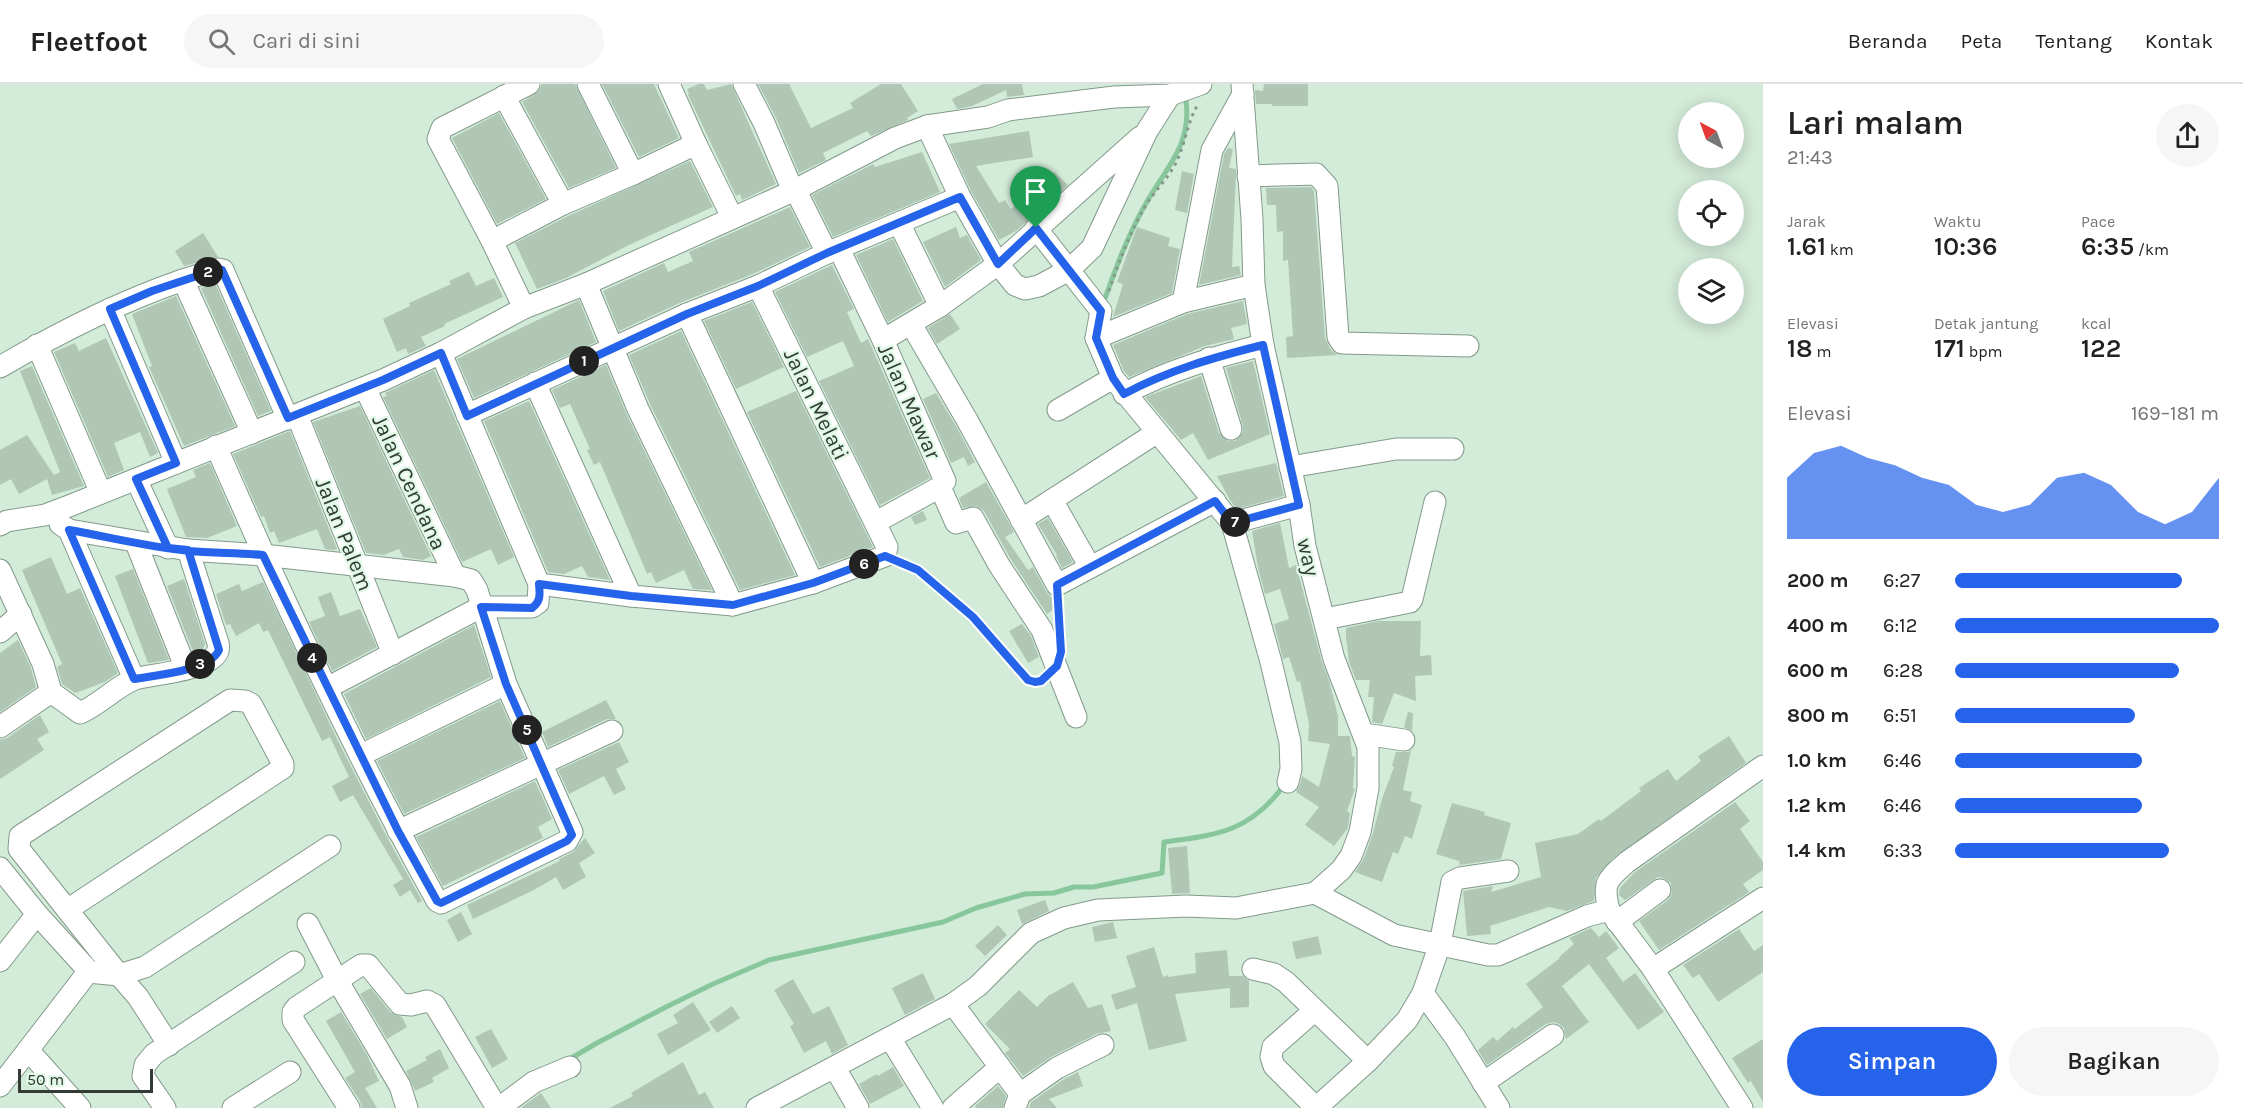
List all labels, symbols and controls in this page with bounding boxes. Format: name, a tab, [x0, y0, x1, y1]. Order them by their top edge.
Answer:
search box	[184, 14, 604, 68]
text: Fleetfoot	[30, 25, 148, 58]
icon: search	[205, 25, 238, 58]
text: Cari di sini	[253, 28, 361, 54]
text: Beranda	[1848, 29, 1928, 53]
text: Peta	[1961, 29, 2002, 53]
text: Tentang	[2035, 29, 2112, 53]
text: Kontak	[2145, 29, 2213, 53]
north arrow	[1678, 102, 1744, 168]
map controls	[1678, 102, 1744, 324]
text: Lari malam	[1787, 104, 1964, 142]
button: share	[2156, 104, 2219, 167]
text: 21:43	[1787, 146, 1833, 169]
pin	[1010, 166, 1061, 228]
icon: arrive	[1019, 175, 1052, 208]
button: locate	[1678, 180, 1744, 246]
text: Jarak	[1787, 212, 1826, 231]
text: Waktu	[1934, 212, 1981, 231]
text: Pace	[2081, 212, 2115, 231]
text: 1.61	[1787, 231, 1826, 262]
text: 10:36	[1934, 231, 1997, 262]
text: 6:35	[2081, 231, 2134, 262]
text: km	[1826, 240, 1854, 259]
text: /km	[2134, 240, 2169, 259]
pin: 2	[193, 257, 223, 287]
button: layers	[1678, 258, 1744, 324]
text: 2	[203, 262, 213, 281]
text: Elevasi	[1787, 314, 1839, 333]
text: Detak jantung	[1934, 314, 2038, 333]
text: kcal	[2081, 314, 2112, 333]
text: 18	[1787, 333, 1813, 364]
text: 171	[1934, 333, 1965, 364]
text: 122	[2081, 333, 2121, 364]
street label: Jalan Mawar	[872, 339, 946, 464]
text: m	[1813, 342, 1831, 361]
text: bpm	[1965, 342, 2003, 361]
street label: Jalan Melati	[778, 344, 854, 464]
pin: 1	[569, 346, 599, 376]
text: 1	[581, 351, 587, 370]
text: Elevasi	[1787, 402, 1852, 425]
text: 169–181 m	[2131, 402, 2219, 425]
street label: Jalan Cendana	[366, 411, 452, 554]
street label: Jalan Palem	[310, 474, 379, 595]
pin: 7	[1220, 507, 1250, 537]
text: 7	[1231, 512, 1239, 531]
street label: way	[1291, 536, 1325, 579]
pin: 6	[849, 549, 879, 579]
text: 6	[859, 554, 869, 573]
text: 200 m	[1787, 569, 1848, 592]
text: 6:27	[1883, 569, 1920, 592]
text: 400 m	[1787, 614, 1848, 637]
text: 6:12	[1883, 614, 1917, 637]
pin: 4	[297, 643, 327, 673]
text: 4	[307, 648, 317, 667]
pin: 3	[185, 649, 215, 679]
text: 3	[195, 654, 205, 673]
text: 600 m	[1787, 659, 1848, 682]
text: 6:28	[1883, 659, 1923, 682]
text: 800 m	[1787, 704, 1849, 727]
text: 6:51	[1883, 704, 1917, 727]
pin: 5	[512, 715, 542, 745]
text: 5	[522, 720, 532, 739]
text: 1.0 km	[1787, 749, 1847, 772]
text: 6:46	[1883, 749, 1922, 772]
text: 1.2 km	[1787, 794, 1846, 817]
text: 6:46	[1883, 794, 1922, 817]
text: 1.4 km	[1787, 839, 1846, 862]
text: 6:33	[1883, 839, 1923, 862]
button: Simpan	[1787, 1027, 1997, 1096]
button: Bagikan	[2009, 1027, 2219, 1096]
scale bar	[18, 1066, 153, 1094]
text: 50 m	[27, 1070, 64, 1089]

